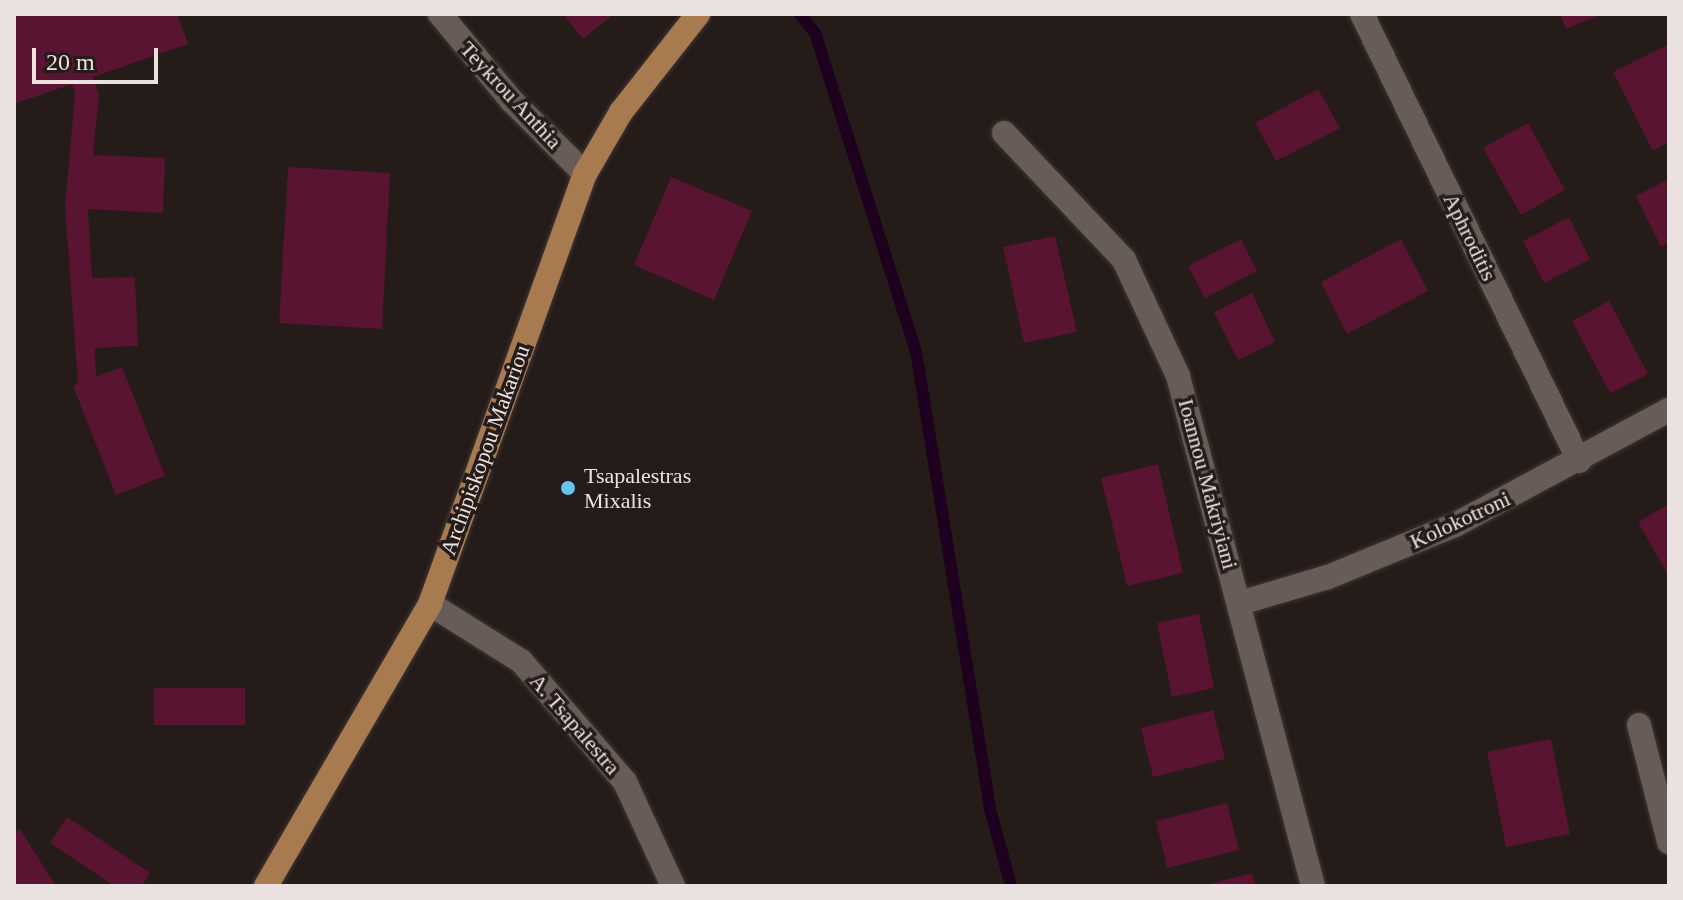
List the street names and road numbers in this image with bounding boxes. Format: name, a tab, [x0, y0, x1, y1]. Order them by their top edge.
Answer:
street label: Teykrou Anthia	[454, 35, 568, 155]
street label: Aphroditis	[1438, 189, 1502, 285]
street label: Archipiskopou Makariou	[435, 341, 535, 559]
street label: Ioannou Makriyiani	[1173, 396, 1243, 572]
street label: Kolokotroni	[1406, 485, 1514, 555]
street label: A. Tsapalestra	[524, 668, 626, 780]

